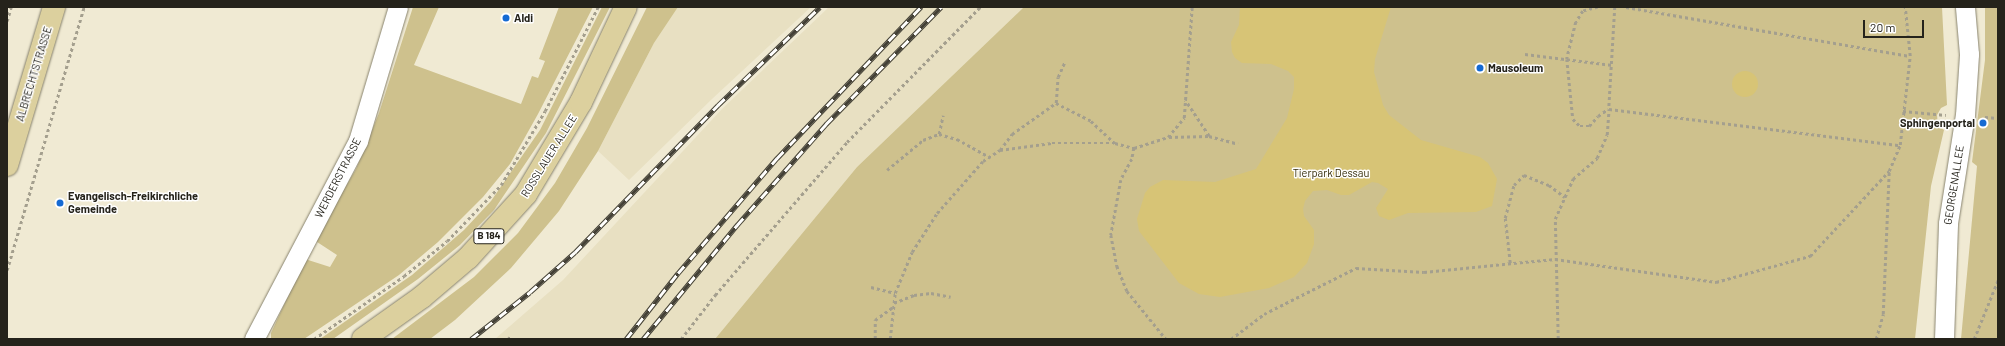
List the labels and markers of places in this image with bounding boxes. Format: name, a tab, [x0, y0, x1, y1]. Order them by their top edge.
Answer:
place label: Aldi	[514, 11, 533, 25]
marker: Aldi	[501, 13, 511, 23]
place label: Mausoleum	[1488, 61, 1543, 75]
marker: Mausoleum	[1475, 63, 1485, 73]
place label: Sphingenportal	[1900, 116, 1975, 130]
marker: Sphingenportal	[1978, 118, 1988, 128]
place label: Evangelisch-Freikirchliche Gemeinde	[68, 190, 198, 216]
marker: Evangelisch-Freikirchliche Gemeinde	[55, 198, 65, 208]

